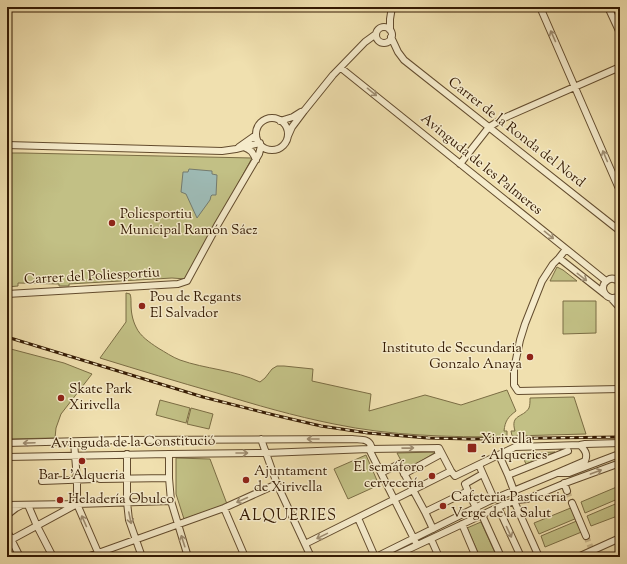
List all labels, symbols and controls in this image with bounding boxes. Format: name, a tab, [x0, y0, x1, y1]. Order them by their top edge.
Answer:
one-way arrow	[549, 31, 556, 43]
street label: Carrer de la Ronda del Nord	[443, 73, 589, 193]
one-way arrow	[366, 88, 377, 96]
street label: Avinguda de les Palmeres	[416, 110, 546, 220]
one-way arrow	[600, 150, 608, 162]
place label: Poliesportiu Municipal Ramón Sáez	[120, 205, 258, 241]
marker: Poliesportiu Municipal Ramón Sáez	[107, 218, 117, 228]
one-way arrow	[544, 231, 555, 239]
street label: Carrer del Poliesportiu	[24, 263, 160, 291]
one-way arrow	[577, 272, 588, 281]
place label: Pou de Regants El Salvador	[150, 288, 241, 324]
marker: Pou de Regants El Salvador	[137, 301, 147, 311]
place label: Instituto de Secundaria Gonzalo Anaya	[382, 339, 523, 375]
marker: Instituto de Secundaria Gonzalo Anaya	[525, 352, 535, 362]
place label: Skate Park Xirivella	[69, 380, 133, 416]
marker: Skate Park Xirivella	[56, 393, 66, 403]
place label: Xirivella - Alqueries	[481, 430, 547, 466]
street label: Avinguda de la Constitució	[51, 432, 216, 454]
one-way arrow	[307, 435, 320, 443]
one-way arrow	[23, 439, 36, 447]
marker: Xirivella - Alqueries	[466, 442, 478, 454]
one-way arrow	[401, 444, 414, 452]
one-way arrow	[235, 449, 248, 457]
marker: Bar L'Alqueria	[77, 456, 87, 466]
place label: El semáforo cervecería	[353, 458, 425, 494]
place label: Ajuntament de Xirivella	[254, 462, 328, 498]
place label: Bar L'Alqueria	[39, 466, 126, 486]
one-way arrow	[589, 467, 601, 475]
marker: El semáforo cervecería	[427, 471, 437, 481]
marker: Ajuntament de Xirivella	[241, 475, 251, 485]
place label: Cafeteria Pasticeria Verge de la Salut	[451, 488, 567, 524]
place label: Heladería Obulco	[68, 490, 174, 510]
marker: Heladería Obulco	[55, 495, 65, 505]
one-way arrow	[236, 497, 248, 504]
marker: Cafeteria Pasticeria Verge de la Salut	[438, 501, 448, 511]
district label: ALQUERIES	[239, 506, 337, 527]
one-way arrow	[126, 511, 134, 524]
one-way arrow	[80, 516, 87, 528]
one-way arrow	[506, 526, 514, 538]
one-way arrow	[316, 533, 328, 540]
one-way arrow	[179, 534, 186, 547]

